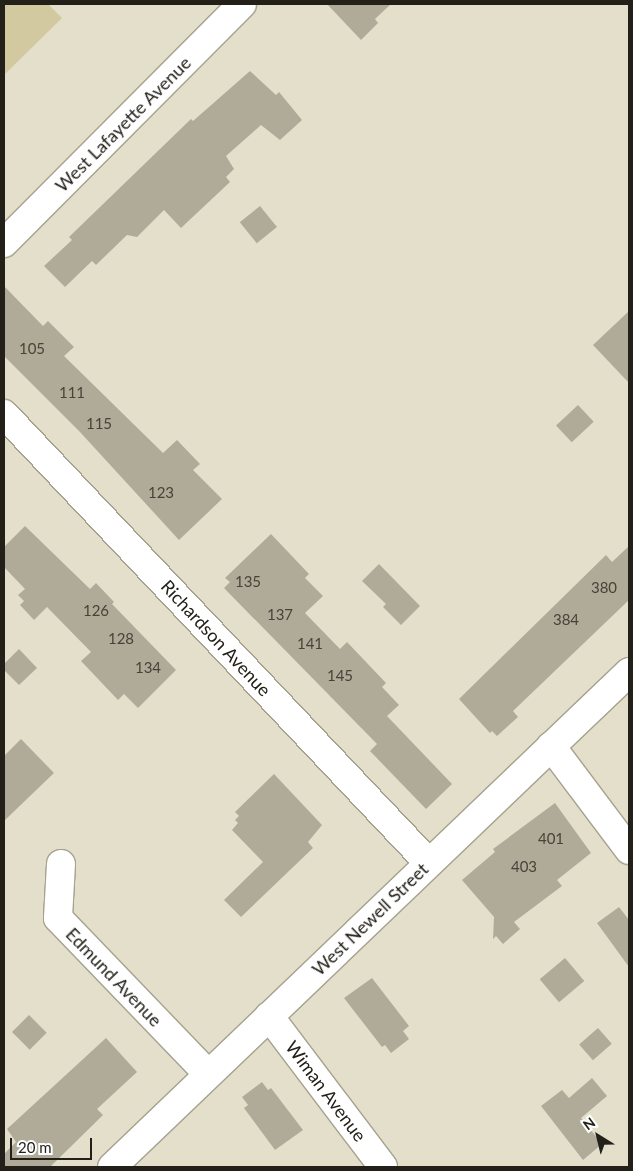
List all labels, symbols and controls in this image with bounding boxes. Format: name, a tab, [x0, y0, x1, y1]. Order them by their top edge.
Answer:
street label: West Lafayette Avenue	[51, 52, 195, 196]
house number: 105	[19, 340, 45, 358]
house number: 111	[59, 384, 85, 402]
house number: 115	[86, 415, 112, 433]
house number: 123	[148, 484, 174, 502]
house number: 135	[235, 573, 261, 591]
street label: Richardson Avenue	[156, 575, 276, 701]
house number: 380	[591, 579, 617, 597]
house number: 126	[83, 602, 109, 620]
house number: 137	[267, 606, 293, 624]
house number: 384	[553, 611, 579, 629]
house number: 128	[108, 630, 134, 648]
house number: 141	[297, 635, 323, 653]
house number: 134	[135, 659, 161, 677]
house number: 145	[327, 667, 353, 685]
house number: 401	[538, 830, 564, 848]
street label: West Newell Street	[308, 858, 432, 980]
house number: 403	[511, 858, 537, 876]
street label: Edmund Avenue	[61, 923, 167, 1031]
street label: Wiman Avenue	[281, 1036, 371, 1146]
north arrow	[573, 1111, 623, 1161]
text: N	[580, 1113, 598, 1134]
scale bar	[12, 1128, 95, 1160]
text: 20 m	[18, 1138, 52, 1156]

